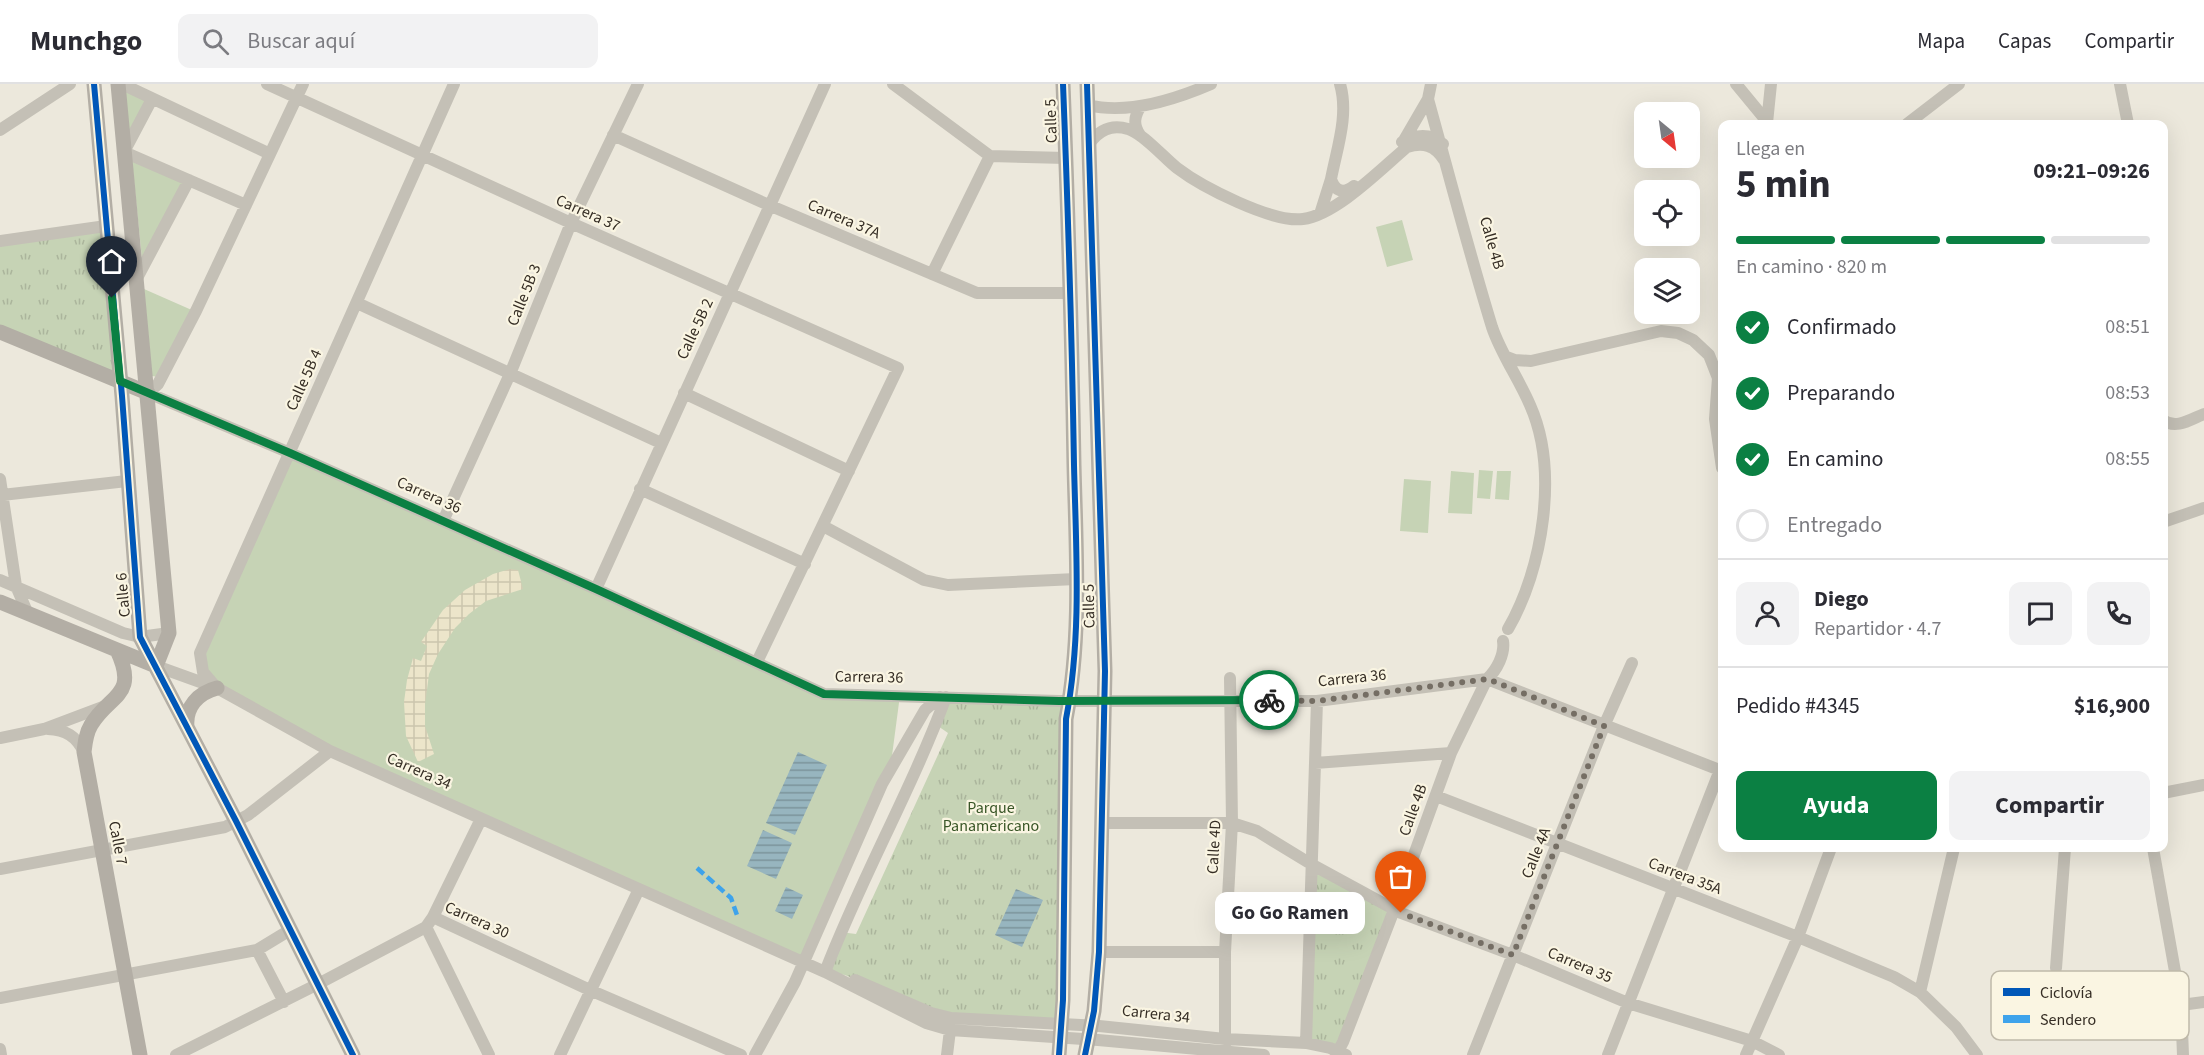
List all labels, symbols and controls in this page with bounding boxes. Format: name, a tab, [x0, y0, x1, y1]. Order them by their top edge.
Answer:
search box	[178, 14, 598, 68]
text: Munchgo	[30, 21, 142, 61]
icon: search	[199, 25, 232, 58]
text: Buscar aquí	[247, 25, 355, 57]
text: Mapa	[1917, 26, 1965, 56]
text: Capas	[1998, 26, 2051, 56]
text: Compartir	[2084, 26, 2174, 56]
street label: Calle 5	[1039, 98, 1063, 144]
north arrow	[1634, 102, 1700, 168]
map controls	[1634, 102, 1700, 324]
text: Llega en	[1736, 135, 1805, 163]
text: 09:21–09:26	[2033, 155, 2150, 187]
text: 5 min	[1736, 157, 1831, 213]
button: locate	[1634, 180, 1700, 246]
street label: Carrera 37	[552, 189, 624, 237]
street label: Carrera 37A	[804, 194, 884, 244]
street label: Calle 4B	[1474, 214, 1510, 272]
pin	[86, 236, 137, 298]
icon: home	[95, 245, 128, 278]
text: En camino · 820 m	[1736, 253, 1887, 281]
button: layers	[1634, 258, 1700, 324]
street label: Calle 5B 3	[502, 261, 546, 329]
street label: Calle 5B 2	[671, 295, 719, 363]
icon: check	[1736, 311, 1769, 344]
text: Confirmado	[1787, 311, 1896, 343]
text: 08:51	[2105, 313, 2150, 341]
street label: Calle 5B 4	[281, 346, 327, 414]
icon: check	[1736, 377, 1769, 410]
text: Preparando	[1787, 377, 1895, 409]
text: 08:53	[2105, 379, 2150, 407]
icon: check	[1736, 443, 1769, 476]
text: En camino	[1787, 443, 1884, 475]
text: 08:55	[2105, 445, 2150, 473]
street label: Carrera 36	[393, 471, 465, 519]
text: Entregado	[1787, 509, 1882, 541]
street label: Calle 6	[110, 572, 136, 618]
button: person	[1736, 582, 1799, 645]
button: chat	[2009, 582, 2072, 645]
button: phone	[2087, 582, 2150, 645]
text: Diego	[1814, 583, 1869, 615]
street label: Calle 5	[1078, 584, 1100, 628]
text: Repartidor · 4.7	[1814, 615, 1941, 643]
street label: Carrera 36	[1317, 663, 1387, 693]
street label: Carrera 36	[835, 665, 903, 689]
courier	[1239, 670, 1299, 730]
icon: bike	[1253, 684, 1286, 717]
text: Pedido #4345	[1736, 690, 1860, 722]
text: $16,900	[2074, 690, 2150, 722]
street label: Carrera 34	[383, 747, 455, 795]
button: Ayuda	[1736, 771, 1937, 840]
button: Compartir	[1949, 771, 2150, 840]
street label: Calle 4B	[1393, 781, 1433, 839]
park label: Parque Panamericano	[943, 797, 1039, 837]
street label: Calle 7	[103, 819, 133, 867]
street label: Calle 4D	[1202, 819, 1226, 875]
street label: Calle 4A	[1516, 824, 1556, 882]
pin	[1375, 851, 1426, 913]
street label: Carrera 35A	[1645, 852, 1725, 900]
icon: bag	[1384, 860, 1417, 893]
callout: Go Go Ramen	[1215, 892, 1365, 934]
street label: Carrera 30	[441, 896, 513, 944]
text: Go Go Ramen	[1231, 899, 1349, 927]
street label: Carrera 35	[1544, 942, 1616, 989]
legend	[1991, 971, 2189, 1040]
text: Ciclovía	[2040, 982, 2093, 1004]
street label: Carrera 34	[1121, 999, 1191, 1029]
text: Sendero	[2040, 1009, 2096, 1031]

